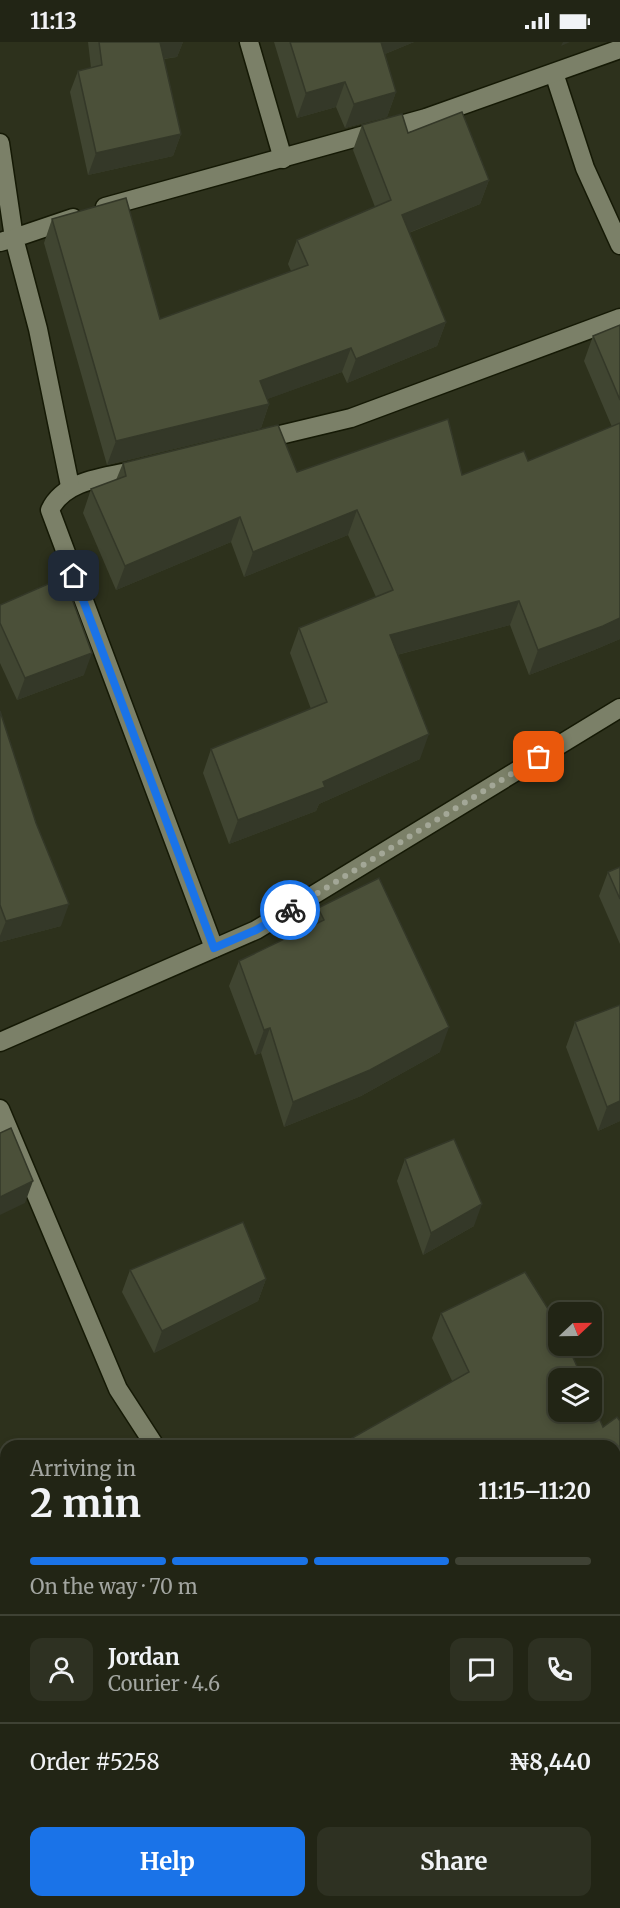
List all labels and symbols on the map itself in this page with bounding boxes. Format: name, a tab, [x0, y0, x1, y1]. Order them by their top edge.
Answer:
pin	[48, 550, 99, 601]
pin	[513, 731, 564, 782]
courier	[260, 880, 320, 940]
north arrow	[548, 1302, 602, 1356]

